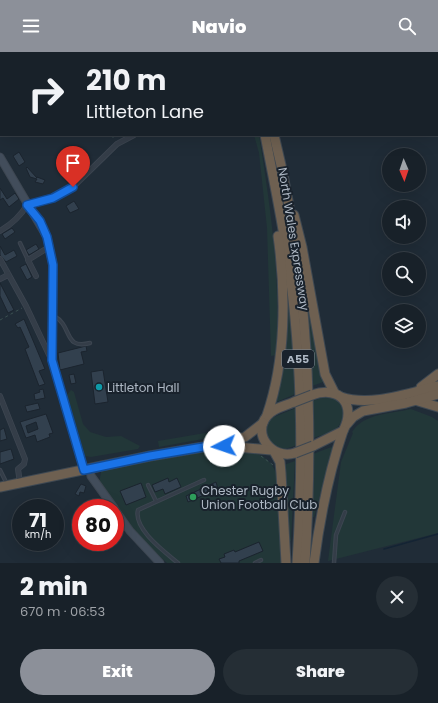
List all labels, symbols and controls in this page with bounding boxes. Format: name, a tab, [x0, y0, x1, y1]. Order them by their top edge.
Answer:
text: Navio	[192, 14, 246, 39]
icon: menu	[20, 15, 42, 37]
icon: search	[396, 15, 418, 37]
text: 210 m	[86, 61, 166, 100]
icon: right	[20, 68, 72, 120]
text: Littleton Lane	[86, 99, 204, 124]
pin	[56, 146, 90, 187]
north arrow	[382, 148, 426, 192]
map controls	[382, 148, 426, 348]
icon: arrive	[62, 152, 84, 174]
street label: North Wales Expressway	[274, 166, 314, 312]
button: sound	[382, 200, 426, 244]
button: search	[382, 252, 426, 296]
button: layers	[382, 304, 426, 348]
road number: A55	[282, 350, 314, 368]
place label: Littleton Hall	[107, 379, 180, 396]
marker: Littleton Hall	[94, 382, 104, 392]
position arrow	[203, 425, 245, 467]
place label: Chester Rugby Union Football Club	[201, 482, 317, 513]
marker: Chester Rugby Union Football Club	[188, 492, 198, 502]
speed limit sign: 80	[72, 499, 124, 551]
text: 71	[29, 506, 47, 534]
text: km/h	[25, 527, 51, 542]
text: 2 min	[20, 570, 88, 603]
button: close	[376, 576, 418, 618]
text: 670 m · 06:53	[20, 602, 105, 621]
button: Exit	[20, 649, 215, 695]
button: Share	[223, 649, 418, 695]

